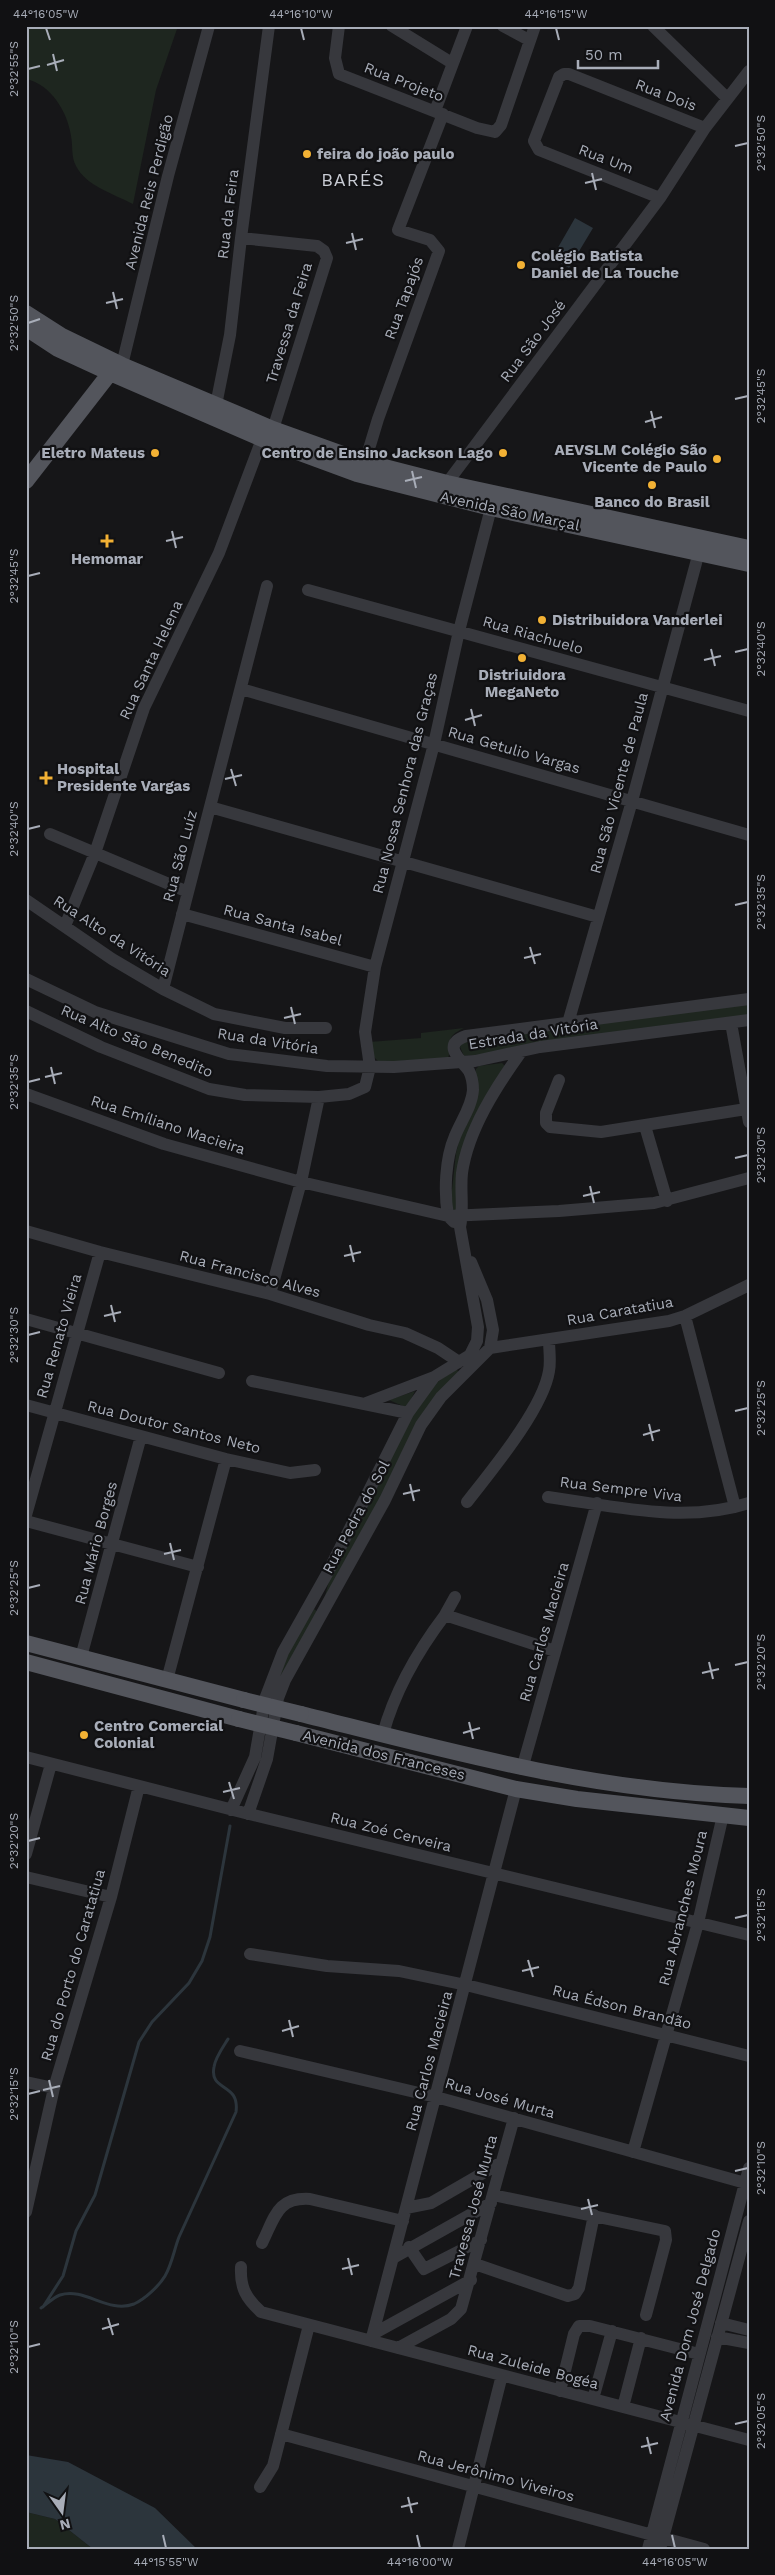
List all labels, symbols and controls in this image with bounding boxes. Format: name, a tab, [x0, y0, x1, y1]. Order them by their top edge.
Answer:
text: 44°16'05"W	[13, 7, 79, 21]
text: 44°16'10"W	[269, 7, 333, 21]
text: 44°16'15"W	[524, 7, 588, 21]
scale bar	[578, 38, 658, 70]
text: 2°32'55"S	[7, 41, 21, 97]
text: 50 m	[585, 46, 622, 64]
street label: Rua Projeto	[362, 59, 446, 105]
street label: Rua Dois	[633, 75, 699, 115]
street label: Avenida Reis Perdigão	[121, 112, 177, 272]
text: 2°32'50"S	[754, 115, 768, 171]
street label: Rua Um	[576, 140, 636, 178]
place label: feira do joão paulo	[317, 145, 454, 163]
marker: feira do joão paulo	[301, 148, 313, 160]
street label: Rua da Feira	[214, 168, 243, 260]
district label: BARÉS	[321, 169, 385, 190]
place label: Colégio Batista Daniel de La Touche	[531, 247, 679, 282]
street label: Rua Tapajós	[381, 254, 427, 342]
marker: Colégio Batista Daniel de La Touche	[515, 259, 527, 271]
street label: Travessa da Feira	[262, 260, 316, 386]
text: 2°32'50"S	[7, 295, 21, 351]
street label: Rua São José	[496, 296, 570, 386]
text: 2°32'45"S	[754, 368, 768, 424]
place label: AEVSLM Colégio São Vicente de Paulo	[555, 441, 707, 476]
place label: Eletro Mateus	[41, 444, 145, 462]
place label: Centro de Ensino Jackson Lago	[262, 444, 493, 462]
marker: Eletro Mateus	[149, 447, 161, 459]
marker: Centro de Ensino Jackson Lago	[497, 447, 509, 459]
marker: AEVSLM Colégio São Vicente de Paulo	[711, 453, 723, 465]
marker: Banco do Brasil	[646, 479, 658, 491]
street label: Avenida São Marçal	[438, 487, 582, 535]
place label: Banco do Brasil	[594, 493, 710, 511]
marker: Hemomar	[100, 534, 114, 548]
text: 2°32'45"S	[7, 548, 21, 604]
place label: Hemomar	[71, 550, 144, 568]
street label: Rua Santa Helena	[115, 597, 187, 723]
place label: Distribuidora Vanderlei	[552, 611, 723, 629]
street label: Rua Riachuelo	[481, 612, 585, 658]
marker: Distribuidora Vanderlei	[536, 614, 548, 626]
text: 2°32'40"S	[754, 621, 768, 677]
marker: Distriuidora MegaNeto	[516, 652, 528, 664]
place label: Distriuidora MegaNeto	[478, 666, 566, 701]
street label: Rua Nossa Senhora das Graças	[369, 670, 441, 895]
street label: Rua São Vicente de Paula	[586, 690, 652, 876]
street label: Rua Getulio Vargas	[446, 722, 582, 778]
place label: Hospital Presidente Vargas	[57, 760, 190, 795]
marker: Hospital Presidente Vargas	[39, 771, 53, 785]
text: 2°32'40"S	[7, 801, 21, 857]
street label: Rua São Luíz	[159, 808, 201, 904]
text: 2°32'35"S	[754, 874, 768, 930]
street label: Rua Alto da Vitória	[50, 891, 174, 981]
street label: Rua Santa Isabel	[222, 900, 345, 950]
street label: Rua Alto São Benedito	[58, 1001, 216, 1081]
street label: Estrada da Vitória	[467, 1015, 599, 1053]
street label: Rua da Vitória	[216, 1024, 320, 1058]
text: 2°32'35"S	[7, 1054, 21, 1110]
street label: Rua Emíliano Macieira	[89, 1092, 248, 1159]
text: 2°32'30"S	[754, 1127, 768, 1183]
street label: Rua Francisco Alves	[177, 1247, 323, 1302]
street label: Rua Renato Vieira	[33, 1271, 86, 1400]
street label: Rua Caratatiua	[565, 1293, 675, 1329]
text: 2°32'30"S	[7, 1307, 21, 1363]
text: 2°32'25"S	[754, 1380, 768, 1436]
street label: Rua Doutor Santos Neto	[86, 1397, 262, 1457]
street label: Rua Pedra do Sol	[319, 1457, 394, 1577]
street label: Rua Sempre Viva	[559, 1473, 684, 1506]
street label: Rua Mário Borges	[71, 1479, 121, 1607]
text: 2°32'25"S	[7, 1560, 21, 1616]
street label: Rua Carlos Macieira	[515, 1560, 573, 1704]
text: 2°32'20"S	[754, 1634, 768, 1690]
place label: Centro Comercial Colonial	[94, 1717, 223, 1752]
street label: Avenida dos Franceses	[301, 1726, 467, 1784]
marker: Centro Comercial Colonial	[78, 1729, 90, 1741]
street label: Rua Zoé Cerveira	[329, 1808, 454, 1856]
text: 2°32'20"S	[7, 1813, 21, 1869]
street label: Rua Abranches Moura	[655, 1828, 711, 1988]
street label: Rua do Porto do Caratatiua	[37, 1866, 109, 2063]
text: 2°32'15"S	[754, 1888, 768, 1942]
street label: Rua Édson Brandão	[551, 1981, 693, 2033]
street label: Rua Carlos Macieira	[402, 1988, 457, 2133]
text: 2°32'15"S	[7, 2067, 21, 2121]
street label: Rua José Murta	[443, 2074, 557, 2122]
street label: Travessa José Murta	[445, 2132, 501, 2281]
text: 2°32'10"S	[754, 2141, 768, 2195]
street label: Avenida Dom José Delgado	[656, 2227, 724, 2423]
text: 2°32'10"S	[7, 2320, 21, 2374]
street label: Rua Zuleide Bogéa	[465, 2341, 601, 2393]
text: 2°32'05"S	[754, 2393, 768, 2449]
street label: Rua Jerônimo Viveiros	[415, 2446, 577, 2506]
north arrow	[38, 2488, 88, 2538]
text: N	[58, 2516, 72, 2534]
text: 44°15'55"W	[134, 2555, 199, 2569]
text: 44°16'00"W	[387, 2555, 454, 2569]
text: 44°16'05"W	[642, 2555, 708, 2569]

